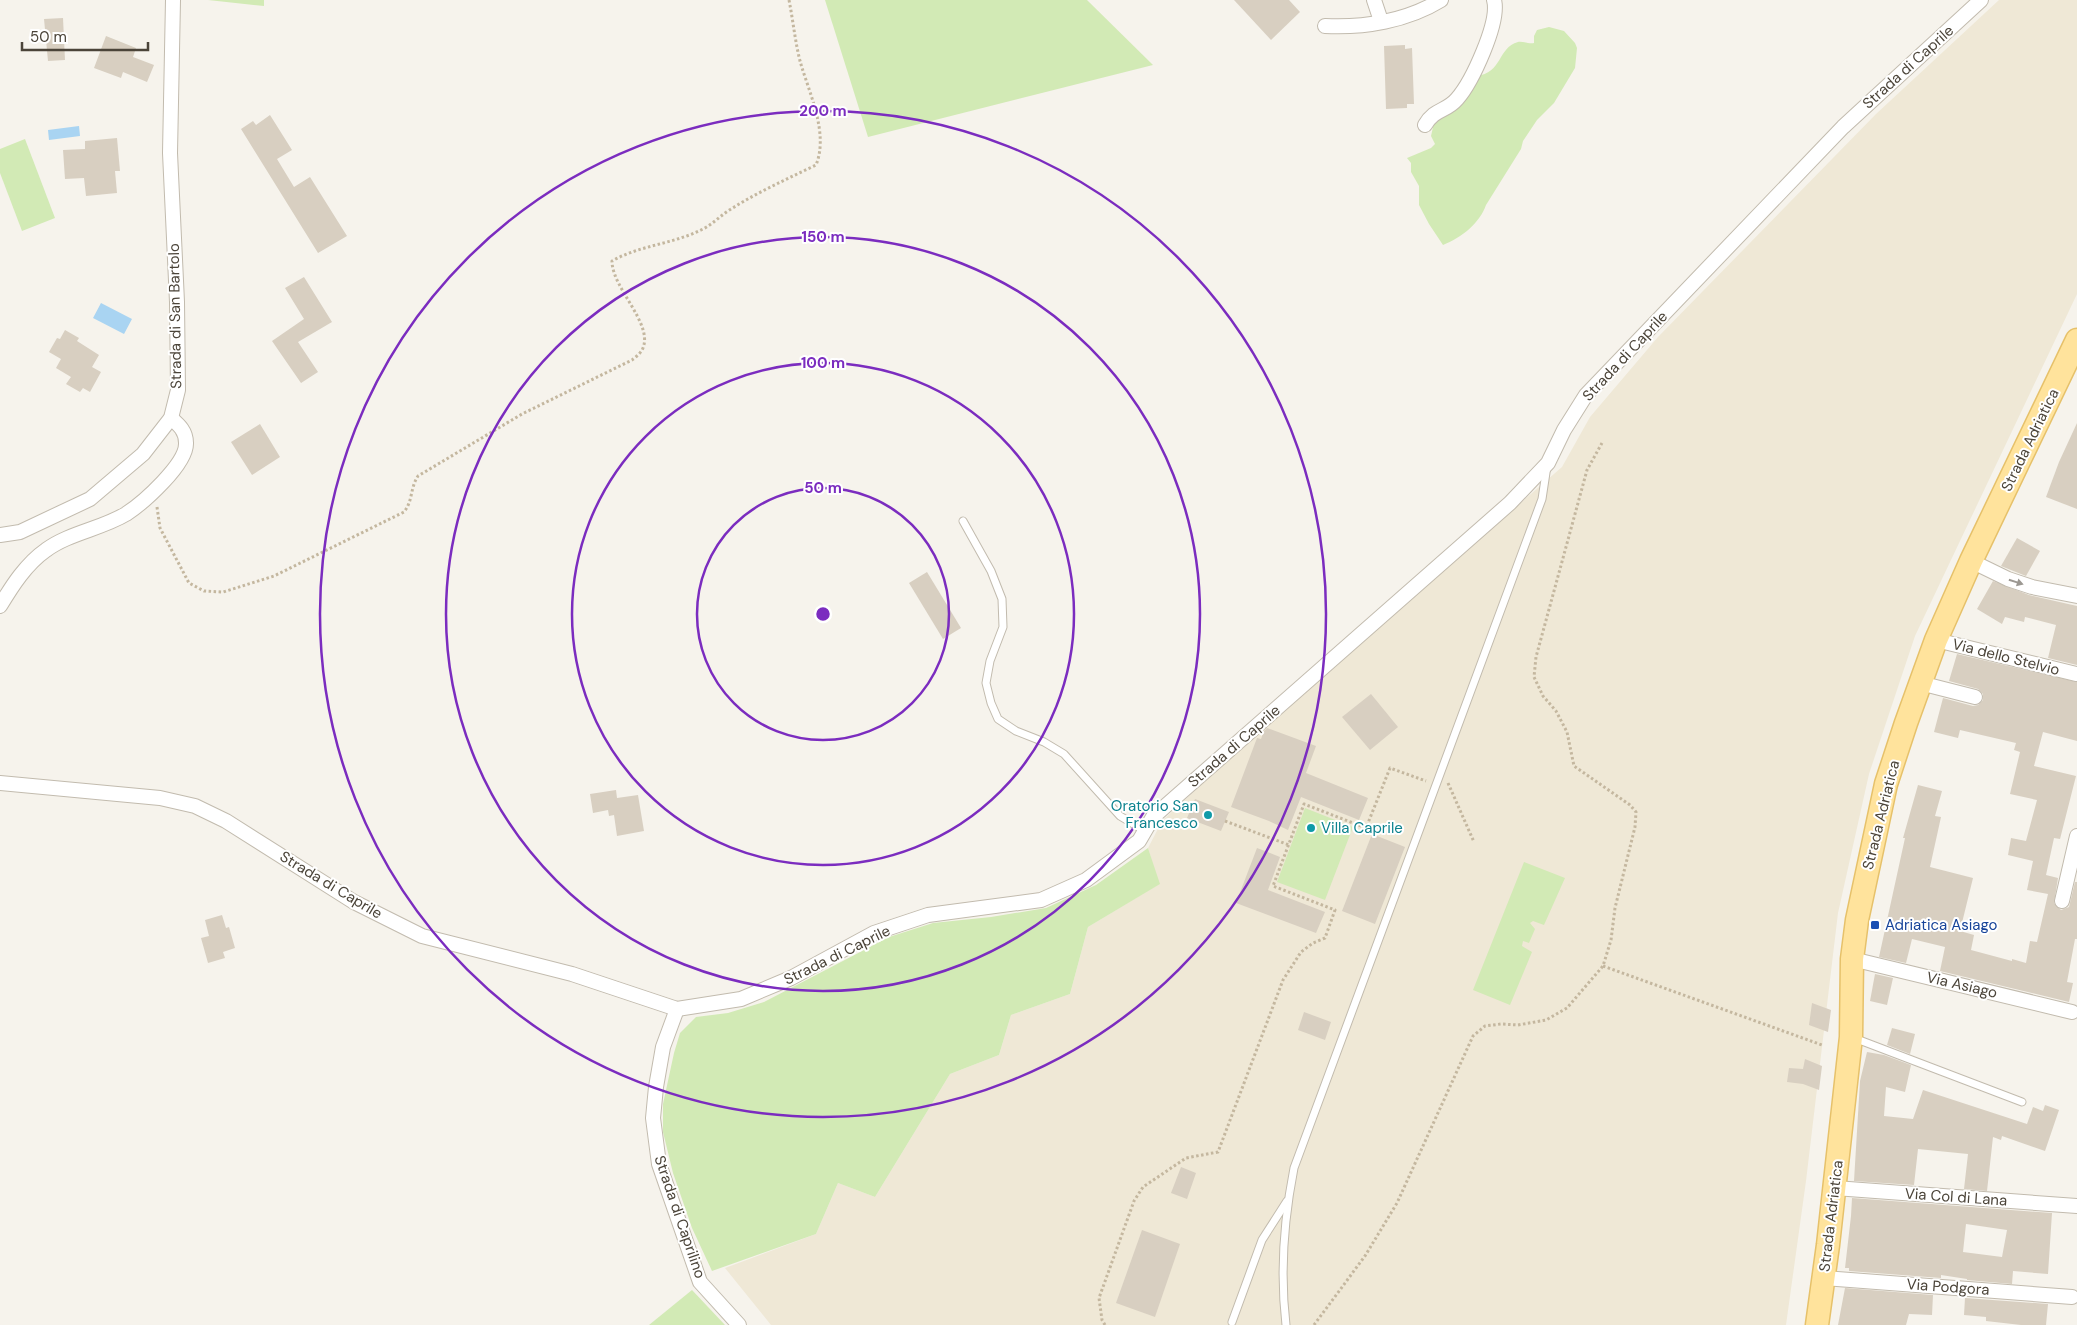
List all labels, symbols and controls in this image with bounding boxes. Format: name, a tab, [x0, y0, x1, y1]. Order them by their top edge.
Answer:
scale bar	[22, 20, 149, 52]
street label: Strada di Caprile	[1858, 21, 1958, 113]
text: 50 m	[30, 27, 67, 47]
text: 200 m	[799, 101, 847, 121]
text: 150 m	[802, 227, 845, 247]
street label: Strada di San Bartolo	[164, 243, 186, 389]
street label: Strada di Caprile	[1578, 307, 1672, 405]
text: 100 m	[801, 353, 845, 373]
street label: Strada Adriatica	[1996, 385, 2064, 495]
text: 50 m	[804, 478, 842, 498]
one-way arrow	[2008, 578, 2023, 586]
centre of rings	[814, 605, 832, 623]
street label: Via dello Stelvio	[1950, 634, 2062, 680]
street label: Strada di Caprile	[1184, 700, 1284, 792]
street label: Strada Adriatica	[1858, 758, 1904, 872]
place label: Oratorio San Francesco	[1111, 796, 1198, 833]
marker: Oratorio San Francesco	[1202, 809, 1214, 821]
place label: Villa Caprile	[1321, 818, 1403, 838]
marker: Villa Caprile	[1305, 822, 1317, 834]
street label: Strada di Caprile	[276, 847, 386, 923]
place label: Adriatica Asiago	[1885, 915, 1998, 935]
marker: Adriatica Asiago	[1869, 919, 1881, 931]
street label: Strada di Caprile	[780, 921, 894, 989]
street label: Via Asiago	[1925, 967, 1999, 1003]
street label: Strada di Caprilino	[650, 1153, 710, 1281]
street label: Strada Adriatica	[1814, 1159, 1848, 1273]
street label: Via Col di Lana	[1904, 1183, 2008, 1211]
street label: Via Podgora	[1906, 1274, 1990, 1300]

